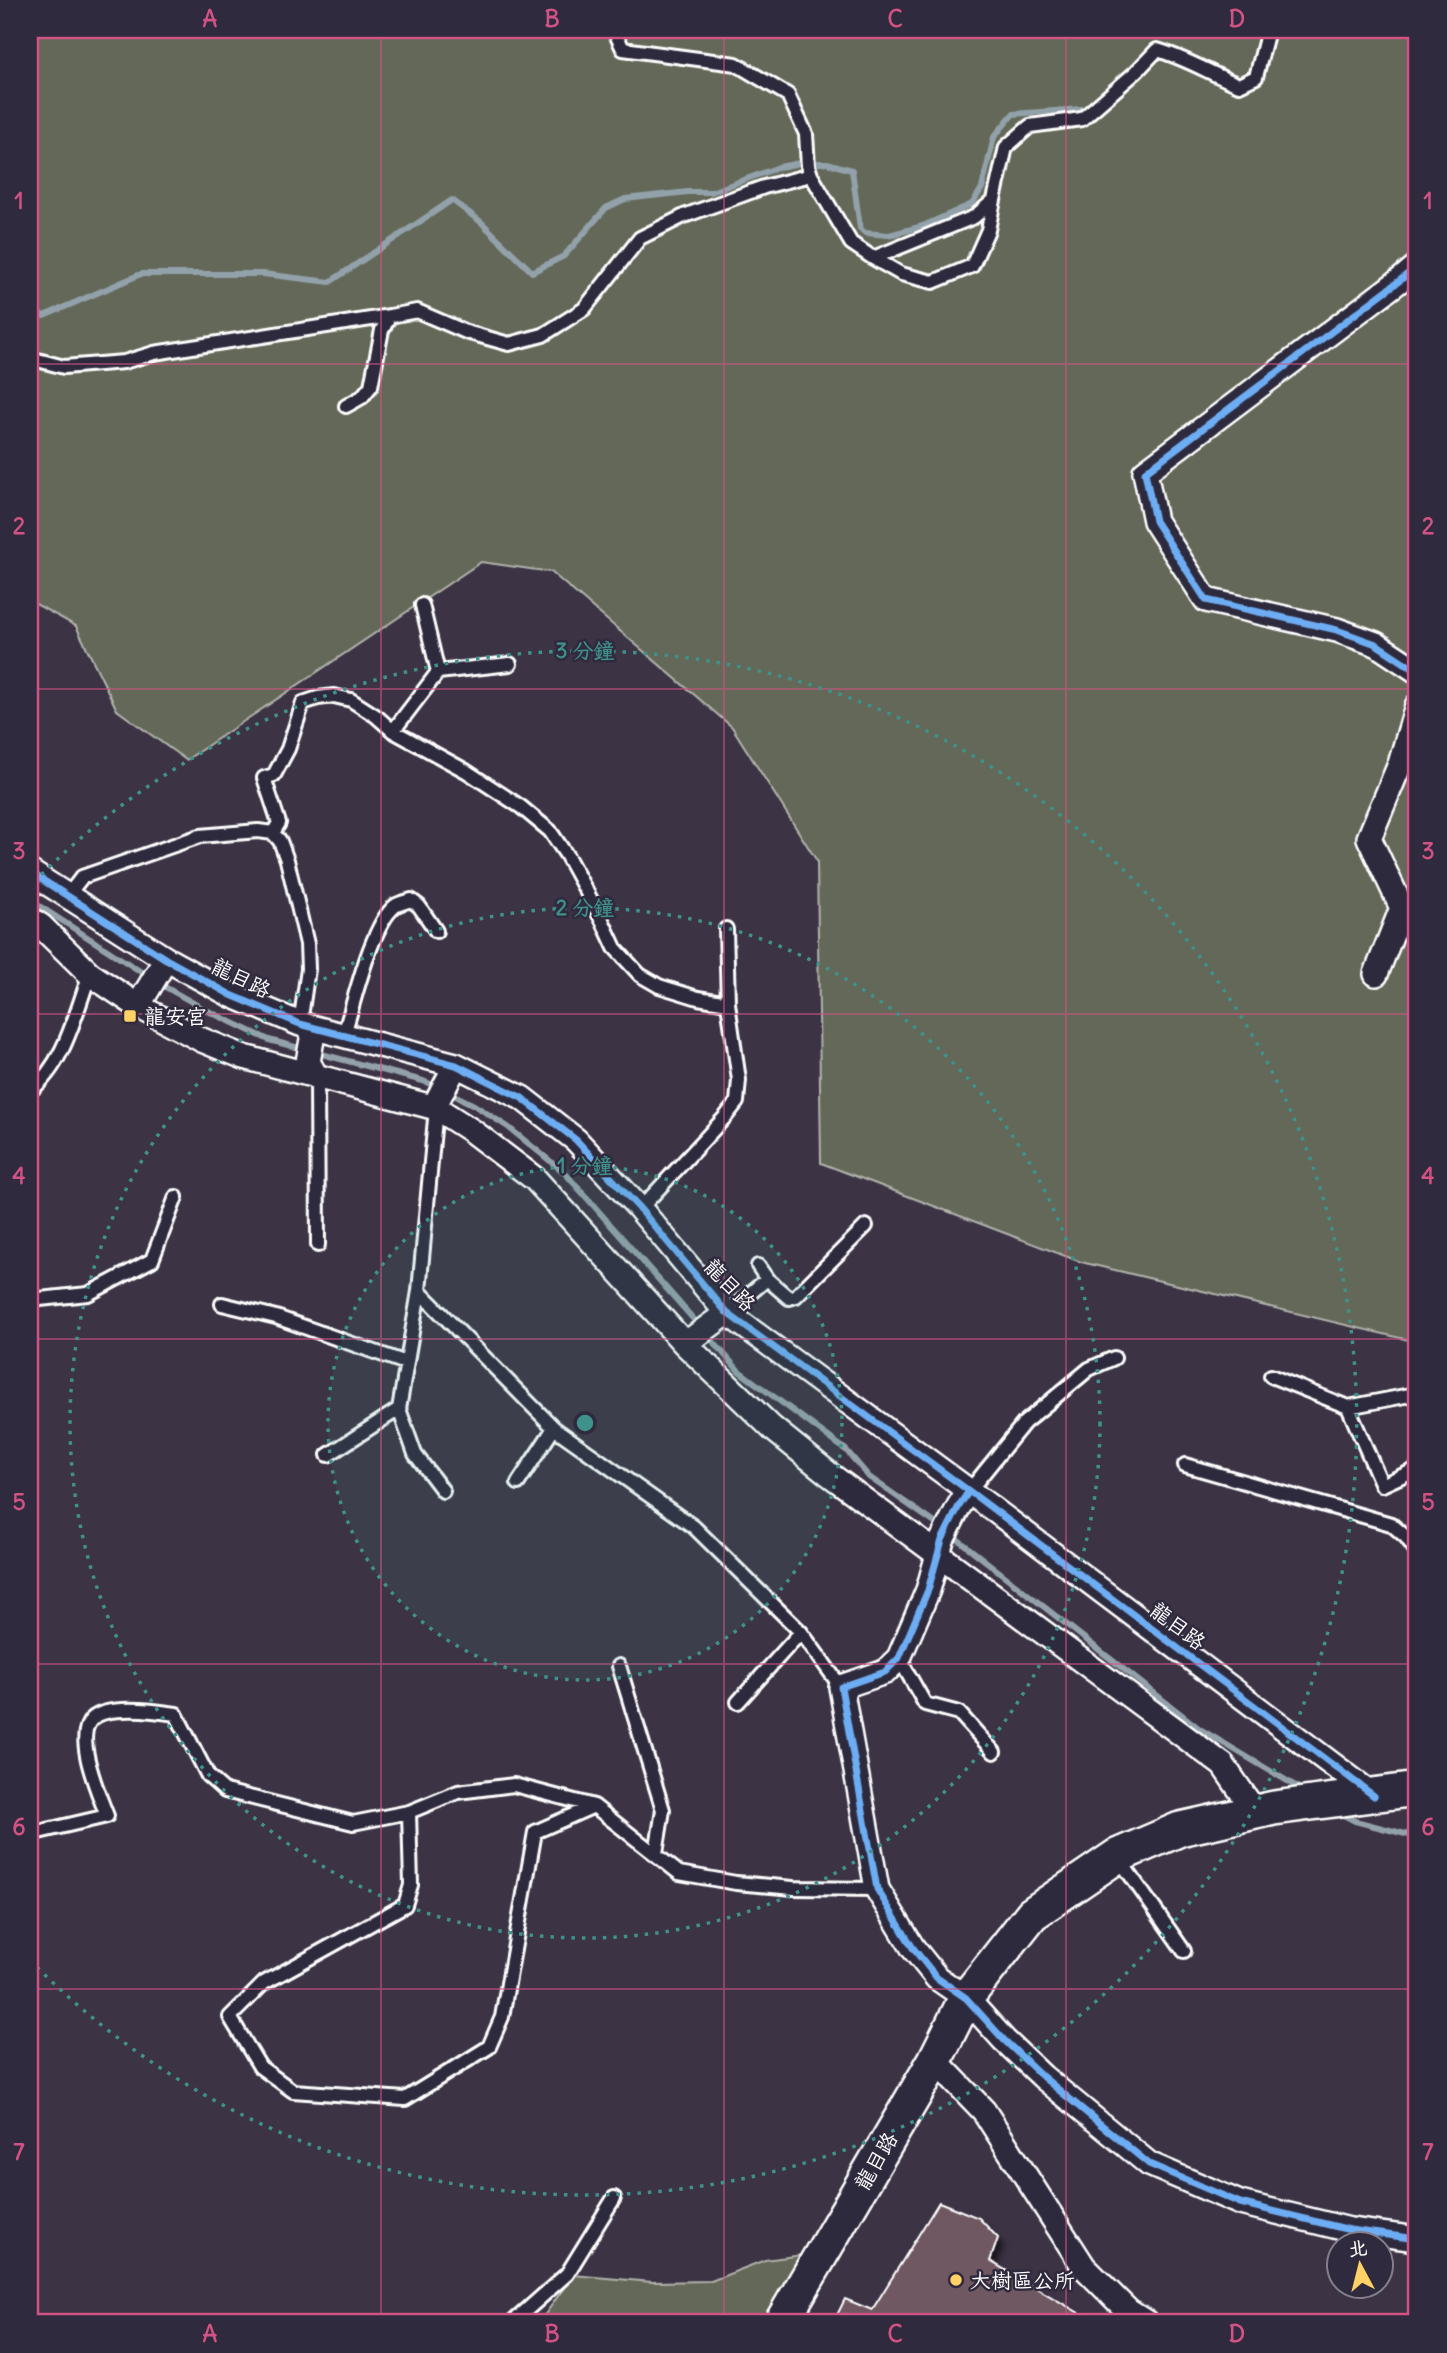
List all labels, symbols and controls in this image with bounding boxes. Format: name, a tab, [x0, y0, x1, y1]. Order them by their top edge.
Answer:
text: A	[203, 4, 218, 33]
text: B	[544, 4, 560, 33]
text: C	[887, 4, 903, 33]
text: D	[1229, 4, 1245, 33]
text: 1	[14, 186, 24, 215]
text: 1	[1423, 186, 1433, 215]
text: 2	[13, 511, 26, 540]
text: 2	[1422, 511, 1435, 540]
text: 3 分鐘	[556, 637, 614, 664]
text: 3	[12, 836, 26, 865]
text: 3	[1421, 836, 1435, 865]
text: 2 分鐘	[556, 894, 614, 921]
street label: 龍目路	[207, 952, 275, 1004]
place label: 龍安宮	[144, 1003, 207, 1030]
marker: 龍安宮	[122, 1008, 138, 1024]
text: 1 分鐘	[557, 1152, 613, 1179]
text: 4	[12, 1161, 26, 1190]
text: 4	[1421, 1161, 1435, 1190]
street label: 龍目路	[698, 1253, 762, 1317]
centre of rings	[573, 1411, 597, 1435]
text: 5	[12, 1487, 26, 1516]
text: 5	[1421, 1487, 1435, 1516]
street label: 龍目路	[1145, 1596, 1211, 1656]
text: 6	[12, 1812, 26, 1841]
text: 6	[1421, 1812, 1435, 1841]
street label: 龍目路	[849, 2127, 903, 2195]
text: 7	[13, 2137, 25, 2166]
text: 7	[1422, 2137, 1434, 2166]
north arrow	[1324, 2230, 1394, 2300]
text: 北	[1347, 2235, 1369, 2261]
place label: 大樹區公所	[970, 2267, 1075, 2294]
marker: 大樹區公所	[948, 2272, 964, 2288]
text: A	[203, 2319, 218, 2348]
text: B	[544, 2319, 560, 2348]
text: C	[887, 2319, 903, 2348]
text: D	[1229, 2319, 1245, 2348]

